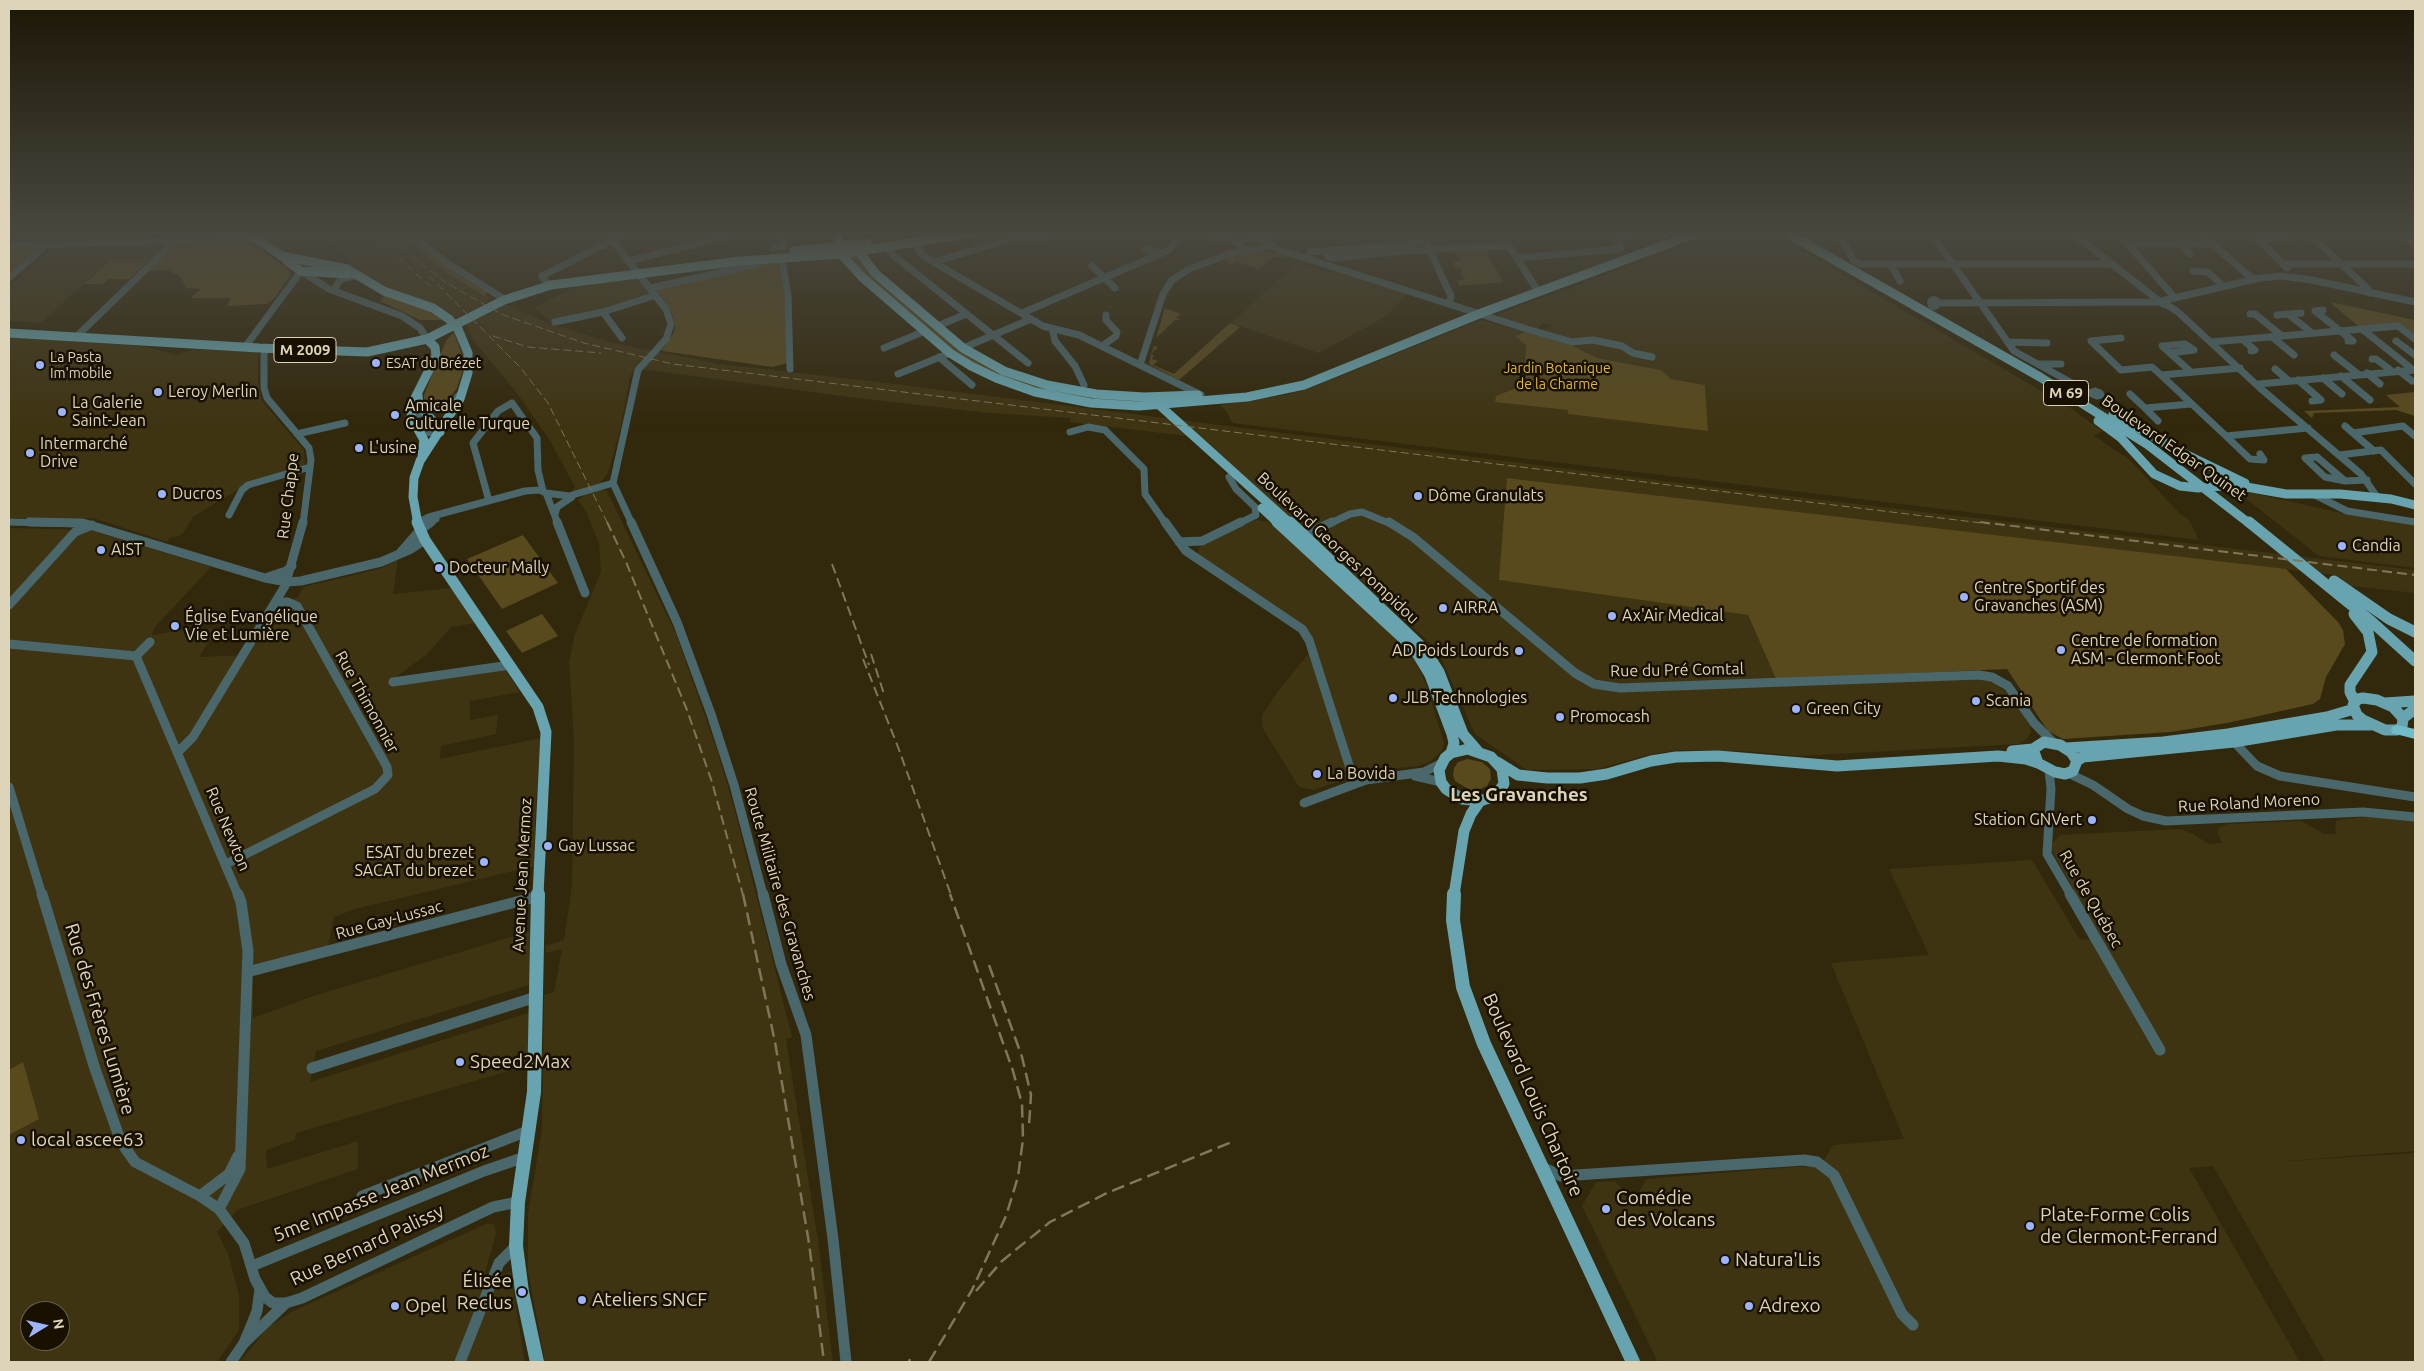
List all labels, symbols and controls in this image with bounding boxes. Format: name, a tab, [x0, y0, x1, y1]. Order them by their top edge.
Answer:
road number: M 2009	[274, 338, 336, 362]
place label: La Pasta Im'mobile	[50, 349, 112, 382]
place label: ESAT du Brézet	[386, 355, 481, 371]
marker: ESAT du Brézet	[370, 357, 382, 369]
marker: La Pasta Im'mobile	[34, 359, 46, 371]
park label: Jardin Botanique de la Charme	[1503, 360, 1611, 392]
road number: M 69	[2044, 380, 2088, 406]
place label: Leroy Merlin	[168, 382, 258, 402]
marker: Leroy Merlin	[152, 386, 164, 398]
street label: Boulevard Edgar Quinet	[2098, 391, 2250, 505]
place label: La Galerie Saint-Jean	[72, 393, 146, 431]
place label: Amicale Culturelle Turque	[405, 396, 530, 434]
marker: La Galerie Saint-Jean	[56, 406, 68, 418]
marker: Amicale Culturelle Turque	[389, 409, 401, 421]
place label: Intermarché Drive	[40, 434, 128, 472]
place label: L'usine	[369, 438, 417, 458]
marker: L'usine	[353, 442, 365, 454]
marker: Intermarché Drive	[24, 447, 36, 459]
street label: Rue Chappe	[273, 452, 303, 540]
street label: Boulevard Georges Pompidou	[1253, 468, 1423, 628]
place label: Ducros	[172, 484, 222, 504]
place label: Dôme Granulats	[1428, 486, 1544, 506]
marker: Ducros	[156, 488, 168, 500]
marker: Dôme Granulats	[1412, 490, 1424, 502]
place label: Candia	[2352, 536, 2401, 556]
place label: AIST	[111, 540, 143, 560]
marker: Candia	[2336, 540, 2348, 552]
marker: AIST	[95, 544, 107, 556]
place label: Docteur Mally	[449, 558, 549, 578]
marker: Docteur Mally	[433, 562, 445, 574]
place label: Centre Sportif des Gravanches (ASM)	[1974, 578, 2105, 616]
marker: Centre Sportif des Gravanches (ASM)	[1958, 591, 1970, 603]
place label: AIRRA	[1453, 598, 1498, 618]
marker: AIRRA	[1437, 602, 1449, 614]
place label: Ax'Air Medical	[1622, 606, 1724, 626]
place label: Église Evangélique Vie et Lumière	[185, 607, 318, 645]
marker: Ax'Air Medical	[1606, 610, 1618, 622]
marker: Église Evangélique Vie et Lumière	[169, 620, 181, 632]
place label: Centre de formation ASM - Clermont Foot	[2071, 631, 2220, 669]
place label: AD Poids Lourds	[1392, 641, 1509, 661]
marker: Centre de formation ASM - Clermont Foot	[2055, 644, 2067, 656]
marker: AD Poids Lourds	[1513, 645, 1525, 657]
street label: Rue Thimonnier	[331, 648, 403, 756]
street label: Rue du Pré Comtal	[1610, 659, 1744, 681]
place label: JLB Technologies	[1403, 688, 1527, 708]
place label: Scania	[1986, 691, 2031, 711]
marker: JLB Technologies	[1387, 692, 1399, 704]
marker: Scania	[1970, 695, 1982, 707]
place label: Green City	[1806, 699, 1881, 719]
marker: Green City	[1790, 703, 1802, 715]
place label: Promocash	[1570, 707, 1650, 727]
marker: Promocash	[1554, 711, 1566, 723]
place label: La Bovida	[1327, 764, 1396, 784]
marker: La Bovida	[1311, 768, 1323, 780]
street label: Rue Newton	[202, 784, 254, 874]
district label: Les Gravanches	[1450, 784, 1588, 806]
street label: Route Militaire des Gravanches	[740, 785, 820, 1003]
street label: Rue Roland Moreno	[2178, 790, 2320, 816]
street label: Avenue Jean Mermoz	[508, 797, 536, 953]
place label: Station GNVert	[1974, 810, 2082, 830]
marker: Station GNVert	[2086, 814, 2098, 826]
place label: Gay Lussac	[558, 836, 635, 856]
marker: Gay Lussac	[542, 840, 554, 852]
place label: ESAT du brezet SACAT du brezet	[354, 843, 474, 881]
street label: Rue de Québec	[2055, 847, 2127, 951]
marker: ESAT du brezet SACAT du brezet	[478, 856, 490, 868]
street label: Rue Gay-Lussac	[334, 897, 444, 943]
street label: Rue des Frères Lumière	[60, 921, 140, 1117]
street label: Boulevard Louis Chartoire	[1478, 990, 1588, 1200]
place label: Speed2Max	[470, 1051, 570, 1073]
marker: Speed2Max	[454, 1056, 466, 1068]
place label: local ascee63	[31, 1129, 144, 1151]
marker: local ascee63	[15, 1134, 27, 1146]
street label: 5me Impasse Jean Mermoz	[270, 1139, 492, 1247]
place label: Comédie des Volcans	[1616, 1187, 1715, 1231]
street label: Rue Bernard Palissy	[287, 1199, 447, 1291]
marker: Comédie des Volcans	[1600, 1203, 1612, 1215]
place label: Plate-Forme Colis de Clermont-Ferrand	[2040, 1204, 2218, 1248]
marker: Plate-Forme Colis de Clermont-Ferrand	[2024, 1220, 2036, 1232]
place label: Natura'Lis	[1735, 1249, 1820, 1271]
marker: Natura'Lis	[1719, 1254, 1731, 1266]
place label: Élisée Reclus	[457, 1270, 512, 1314]
marker: Élisée Reclus	[516, 1286, 528, 1298]
place label: Ateliers SNCF	[592, 1289, 707, 1311]
marker: Ateliers SNCF	[576, 1294, 588, 1306]
place label: Opel	[405, 1295, 446, 1317]
place label: Adrexo	[1759, 1295, 1821, 1317]
marker: Opel	[389, 1300, 401, 1312]
marker: Adrexo	[1743, 1300, 1755, 1312]
north arrow	[20, 1301, 70, 1351]
text: N	[50, 1317, 68, 1330]

